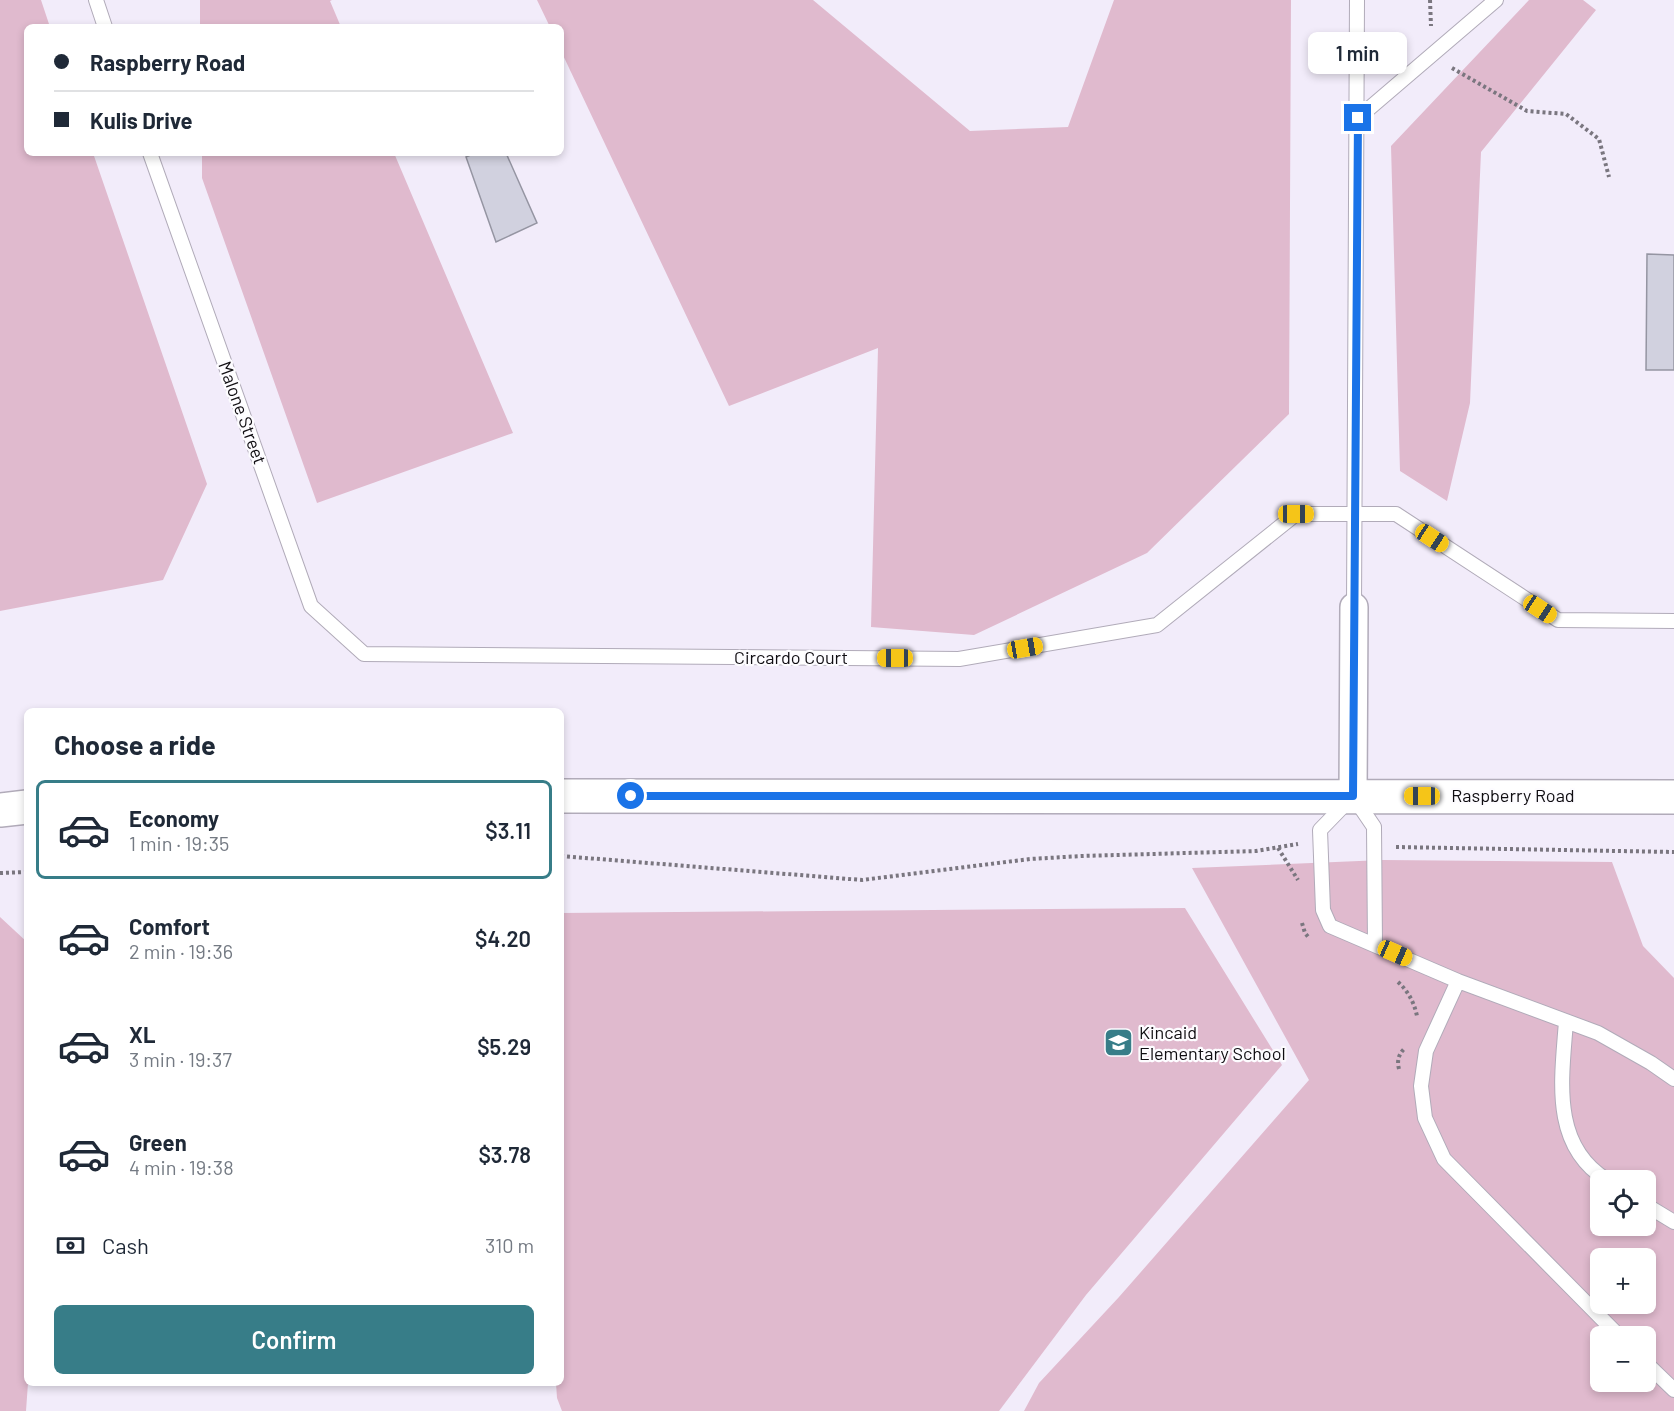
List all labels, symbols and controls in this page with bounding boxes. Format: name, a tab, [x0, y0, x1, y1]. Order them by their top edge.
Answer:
callout: 1 min	[1308, 31, 1408, 73]
text: 1 min	[1336, 41, 1379, 65]
text: Raspberry Road	[90, 49, 245, 75]
route end	[1344, 104, 1371, 131]
text: Kulis Drive	[90, 107, 193, 133]
street label: Malone Street	[214, 358, 272, 467]
car	[1278, 505, 1314, 523]
car	[1412, 521, 1452, 555]
car	[1520, 592, 1560, 626]
car	[1006, 636, 1044, 660]
street label: Circardo Court	[734, 646, 848, 668]
car	[877, 649, 913, 667]
text: Choose a ride	[54, 728, 216, 760]
route start	[617, 782, 644, 809]
street label: Raspberry Road	[1451, 784, 1575, 806]
car	[1404, 787, 1440, 805]
icon: car	[57, 803, 111, 857]
text: Economy	[129, 805, 219, 831]
text: $3.11	[485, 817, 531, 843]
text: 1 min · 19:35	[129, 831, 229, 855]
icon: car	[57, 911, 111, 965]
text: Comfort	[129, 913, 210, 939]
text: $4.20	[475, 925, 531, 951]
car	[1375, 937, 1415, 969]
text: 2 min · 19:36	[129, 939, 233, 963]
icon: car	[57, 1019, 111, 1073]
text: XL	[129, 1021, 155, 1047]
place label: Kincaid Elementary School	[1139, 1021, 1286, 1064]
school or university icon: Kincaid Elementary School	[1102, 1027, 1134, 1059]
text: $5.29	[477, 1033, 531, 1059]
text: 3 min · 19:37	[129, 1047, 232, 1071]
icon: car	[57, 1127, 111, 1181]
text: Green	[129, 1129, 187, 1155]
text: $3.78	[478, 1141, 531, 1167]
text: 4 min · 19:38	[129, 1155, 234, 1179]
map controls	[1590, 1170, 1656, 1392]
button: locate	[1590, 1170, 1656, 1236]
icon: cash	[54, 1229, 87, 1262]
text: Cash	[102, 1232, 149, 1258]
text: 310 m	[485, 1233, 534, 1257]
button: +	[1590, 1248, 1656, 1314]
button: Confirm	[54, 1305, 534, 1374]
button: −	[1590, 1326, 1656, 1392]

